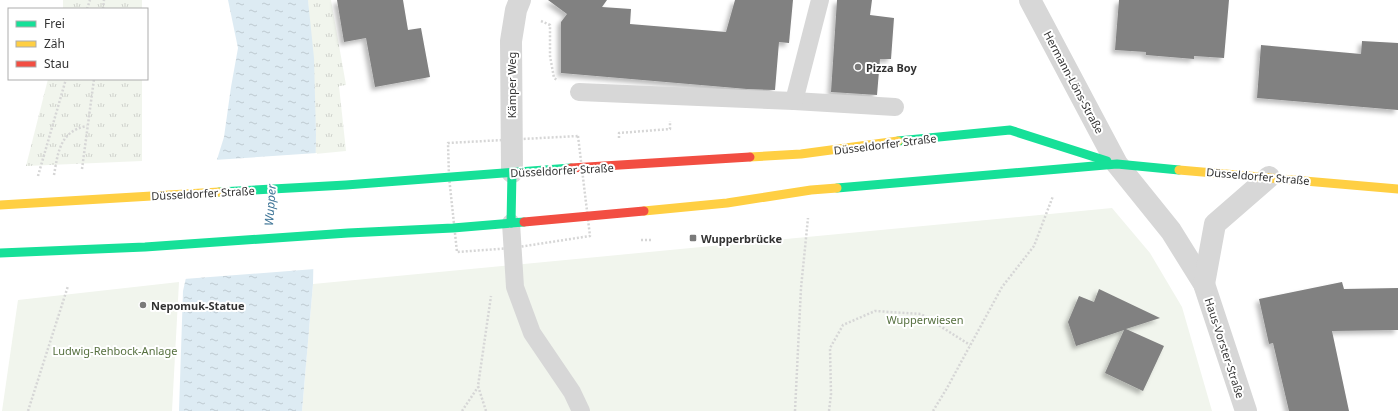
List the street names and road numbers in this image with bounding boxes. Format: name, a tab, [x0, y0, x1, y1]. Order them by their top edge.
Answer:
street label: Hermann-Löns-Straße	[1041, 28, 1107, 136]
street label: Kämper Weg	[504, 52, 519, 118]
street label: Düsseldorfer Straße	[833, 130, 937, 158]
street label: Düsseldorfer Straße	[510, 160, 614, 180]
street label: Düsseldorfer Straße	[1206, 164, 1310, 188]
street label: Düsseldorfer Straße	[151, 183, 255, 203]
street label: Haus-Vorster-Straße	[1202, 296, 1248, 400]

